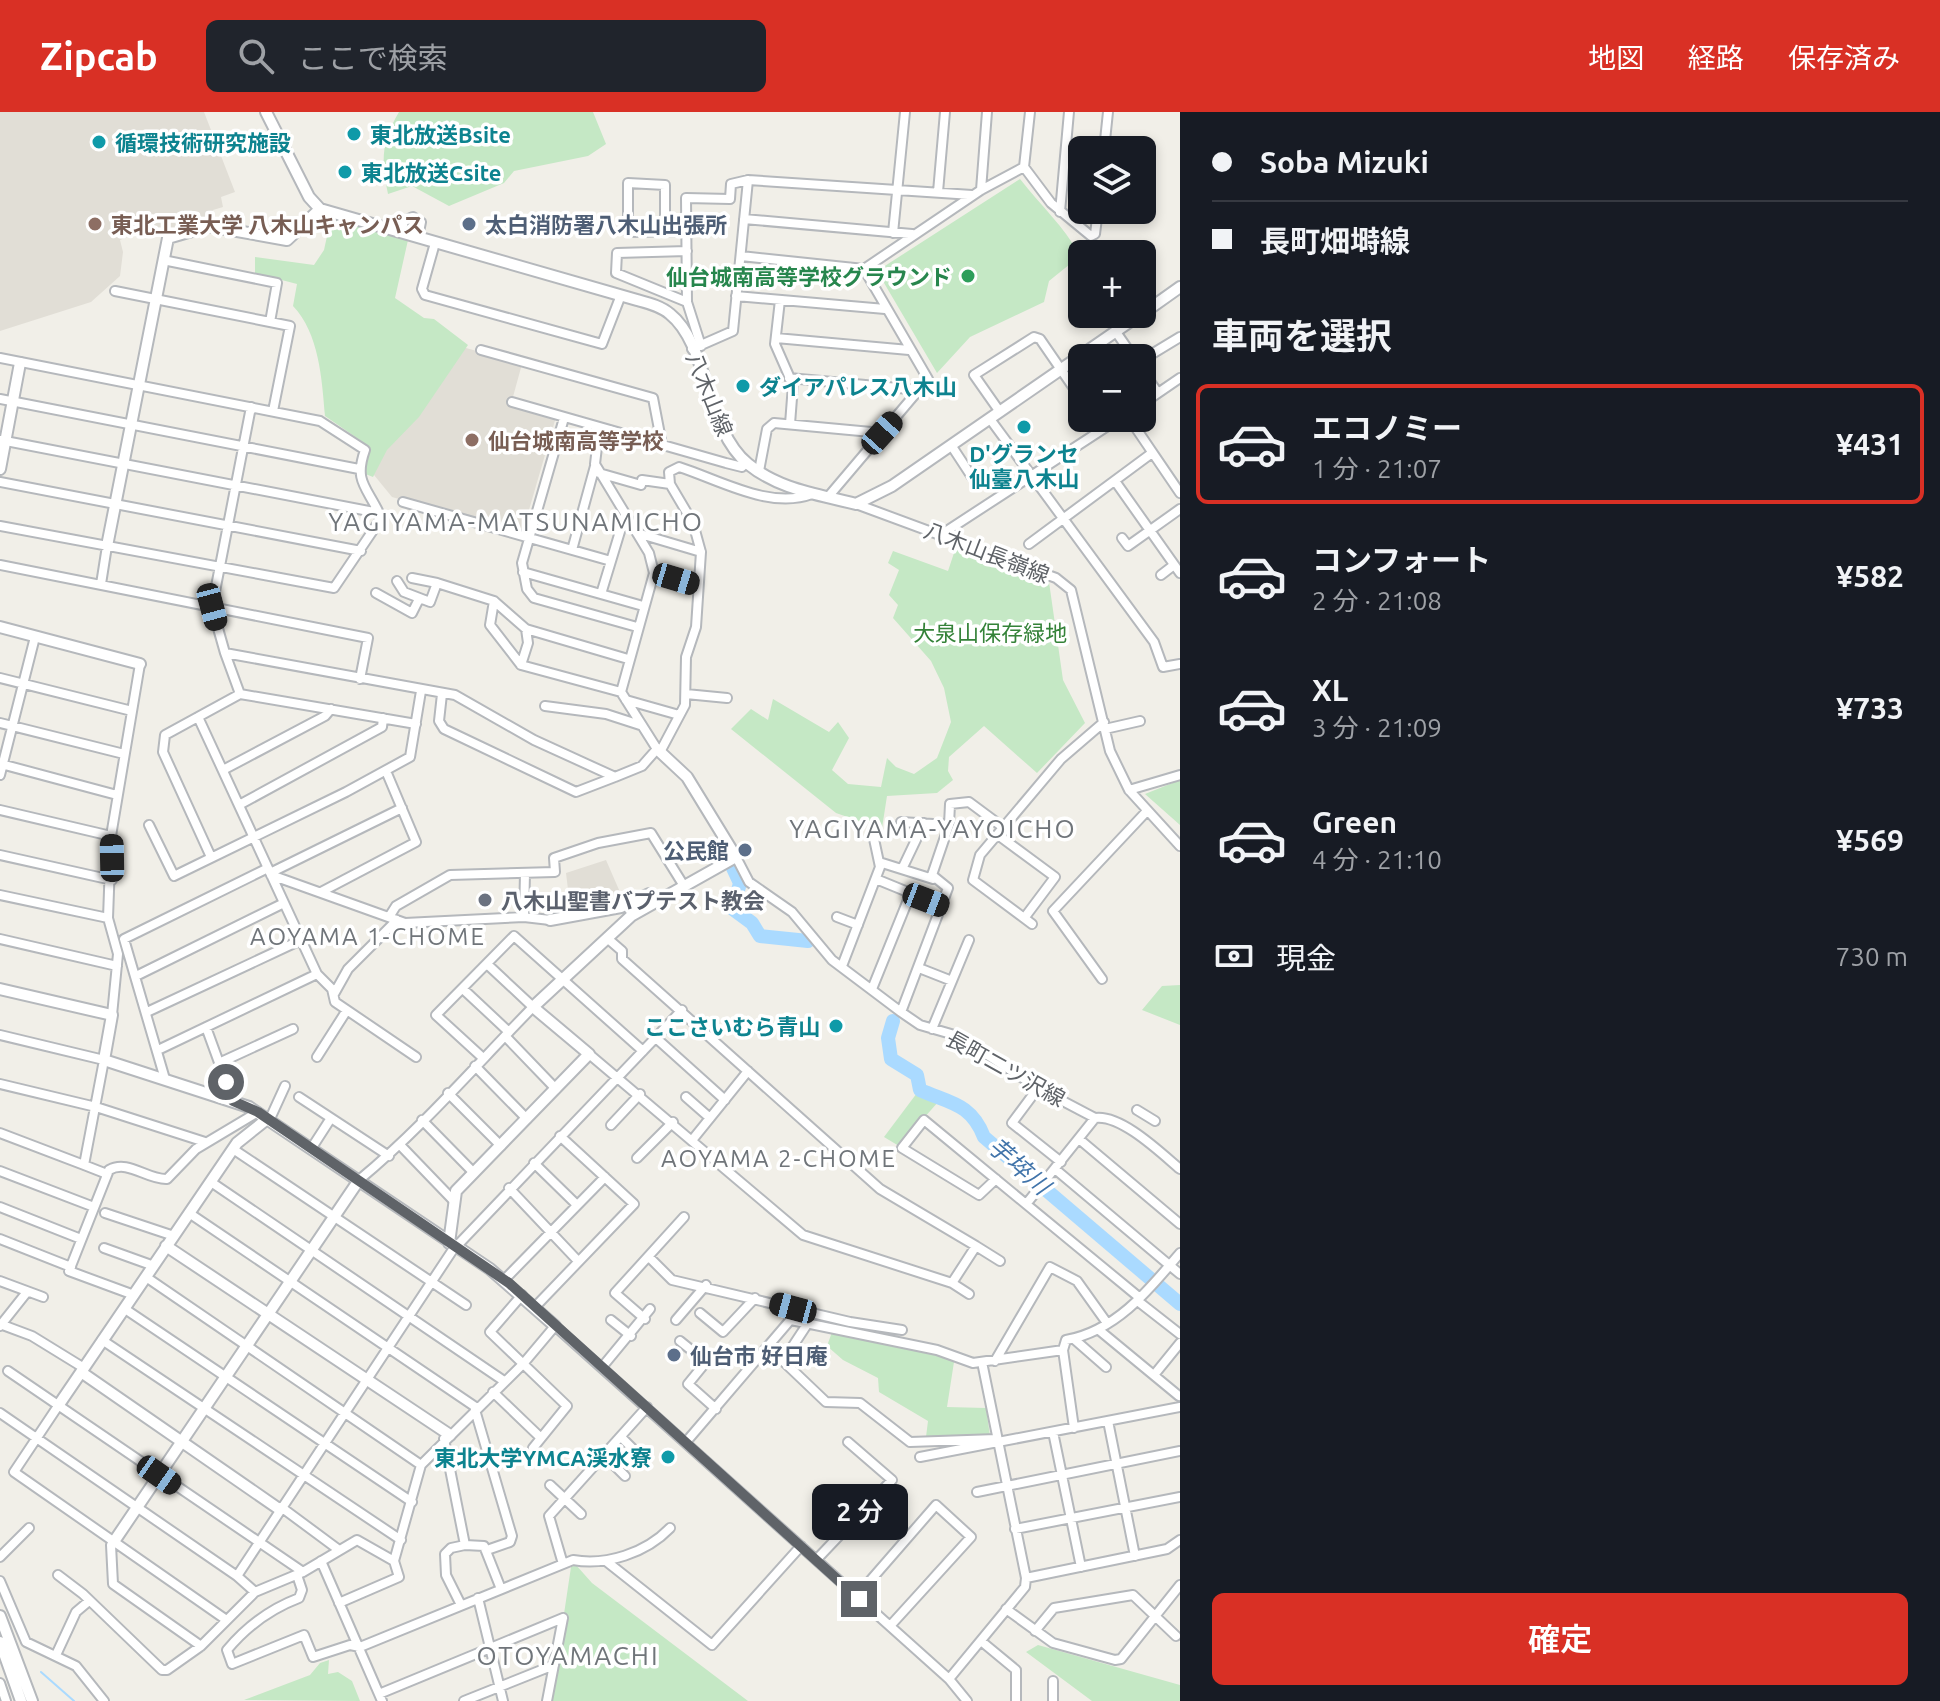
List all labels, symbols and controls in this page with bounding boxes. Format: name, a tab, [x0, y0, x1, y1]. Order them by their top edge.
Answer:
search box	[206, 20, 766, 92]
icon: search	[234, 34, 278, 78]
text: Zipcab	[40, 35, 158, 77]
text: ここで検索	[298, 41, 448, 75]
text: 地図	[1588, 42, 1644, 73]
text: 経路	[1688, 42, 1744, 73]
text: 保存済み	[1788, 42, 1900, 73]
place label: 東北放送Bsite	[370, 122, 511, 147]
marker: 東北放送Bsite	[345, 125, 363, 143]
place label: 循環技術研究施設	[115, 130, 291, 155]
marker: 循環技術研究施設	[90, 133, 108, 151]
map controls	[1068, 136, 1156, 432]
button: layers	[1068, 136, 1156, 224]
text: Soba Mizuki	[1260, 145, 1429, 179]
place label: 東北放送Csite	[361, 160, 501, 185]
marker: 東北放送Csite	[336, 163, 354, 181]
place label: 東北工業大学 八木山キャンパス	[111, 212, 424, 237]
place label: 太白消防署八木山出張所	[485, 212, 727, 237]
marker: 東北工業大学 八木山キャンパス	[86, 215, 104, 233]
marker: 太白消防署八木山出張所	[460, 215, 478, 233]
text: 長町畑塒線	[1260, 224, 1410, 258]
button: +	[1068, 240, 1156, 328]
place label: 仙台城南高等学校グラウンド	[666, 264, 952, 289]
marker: 仙台城南高等学校グラウンド	[959, 267, 977, 285]
text: 車両を選択	[1212, 315, 1392, 356]
button: −	[1068, 344, 1156, 432]
street label: 八木山線	[682, 349, 738, 439]
place label: ダイアパレス八木山	[759, 374, 957, 399]
marker: ダイアパレス八木山	[734, 377, 752, 395]
car	[857, 407, 907, 459]
icon: car	[1216, 408, 1288, 480]
text: エコノミー	[1312, 411, 1462, 445]
marker: D'グランセ 仙臺八木山	[1015, 418, 1033, 436]
text: ¥431	[1836, 427, 1904, 461]
place label: 仙台城南高等学校	[488, 428, 664, 453]
marker: 仙台城南高等学校	[463, 431, 481, 449]
place label: D'グランセ 仙臺八木山	[969, 441, 1079, 491]
text: 1 分 · 21:07	[1312, 454, 1442, 483]
district label: YAGIYAMA-MATSUNAMICHO	[328, 507, 704, 536]
street label: 八木山長嶺線	[921, 517, 1053, 587]
icon: car	[1216, 540, 1288, 612]
text: コンフォート	[1312, 543, 1491, 577]
text: ¥582	[1836, 559, 1904, 593]
car	[650, 561, 702, 597]
car	[194, 581, 230, 633]
text: 2 分 · 21:08	[1312, 586, 1442, 615]
park label: 大泉山保存緑地	[913, 620, 1067, 645]
icon: car	[1216, 672, 1288, 744]
text: XL	[1312, 673, 1348, 707]
text: ¥733	[1836, 691, 1904, 725]
text: 3 分 · 21:09	[1312, 713, 1442, 742]
icon: car	[1216, 804, 1288, 876]
text: Green	[1312, 805, 1397, 839]
district label: YAGIYAMA-YAYOICHO	[789, 814, 1077, 843]
text: ¥569	[1836, 823, 1904, 857]
car	[100, 834, 124, 882]
place label: 公民館	[663, 838, 729, 863]
marker: 公民館	[736, 841, 754, 859]
text: 4 分 · 21:10	[1312, 845, 1442, 874]
car	[899, 880, 953, 920]
place label: 八木山聖書バプテスト教会	[501, 888, 765, 913]
marker: 八木山聖書バプテスト教会	[476, 891, 494, 909]
district label: AOYAMA 1-CHOME	[250, 923, 486, 950]
icon: cash	[1212, 934, 1256, 978]
text: 現金	[1276, 941, 1336, 975]
text: 730 m	[1836, 942, 1908, 971]
place label: ここさいむら青山	[644, 1014, 820, 1039]
marker: ここさいむら青山	[827, 1017, 845, 1035]
street label: 長町二ツ沢線	[942, 1025, 1070, 1111]
route start	[208, 1064, 244, 1100]
water label: 芋埣川	[983, 1132, 1057, 1202]
district label: AOYAMA 2-CHOME	[661, 1145, 897, 1172]
car	[767, 1290, 819, 1326]
place label: 仙台市 好日庵	[690, 1343, 827, 1368]
marker: 仙台市 好日庵	[665, 1346, 683, 1364]
place label: 東北大学YMCA渓水寮	[434, 1445, 652, 1470]
marker: 東北大学YMCA渓水寮	[659, 1448, 677, 1466]
car	[132, 1451, 186, 1499]
callout: 2 分	[811, 1483, 907, 1539]
text: 2 分	[837, 1497, 883, 1526]
route end	[841, 1581, 877, 1617]
button: 確定	[1212, 1593, 1908, 1685]
district label: OTOYAMACHI	[476, 1641, 660, 1670]

